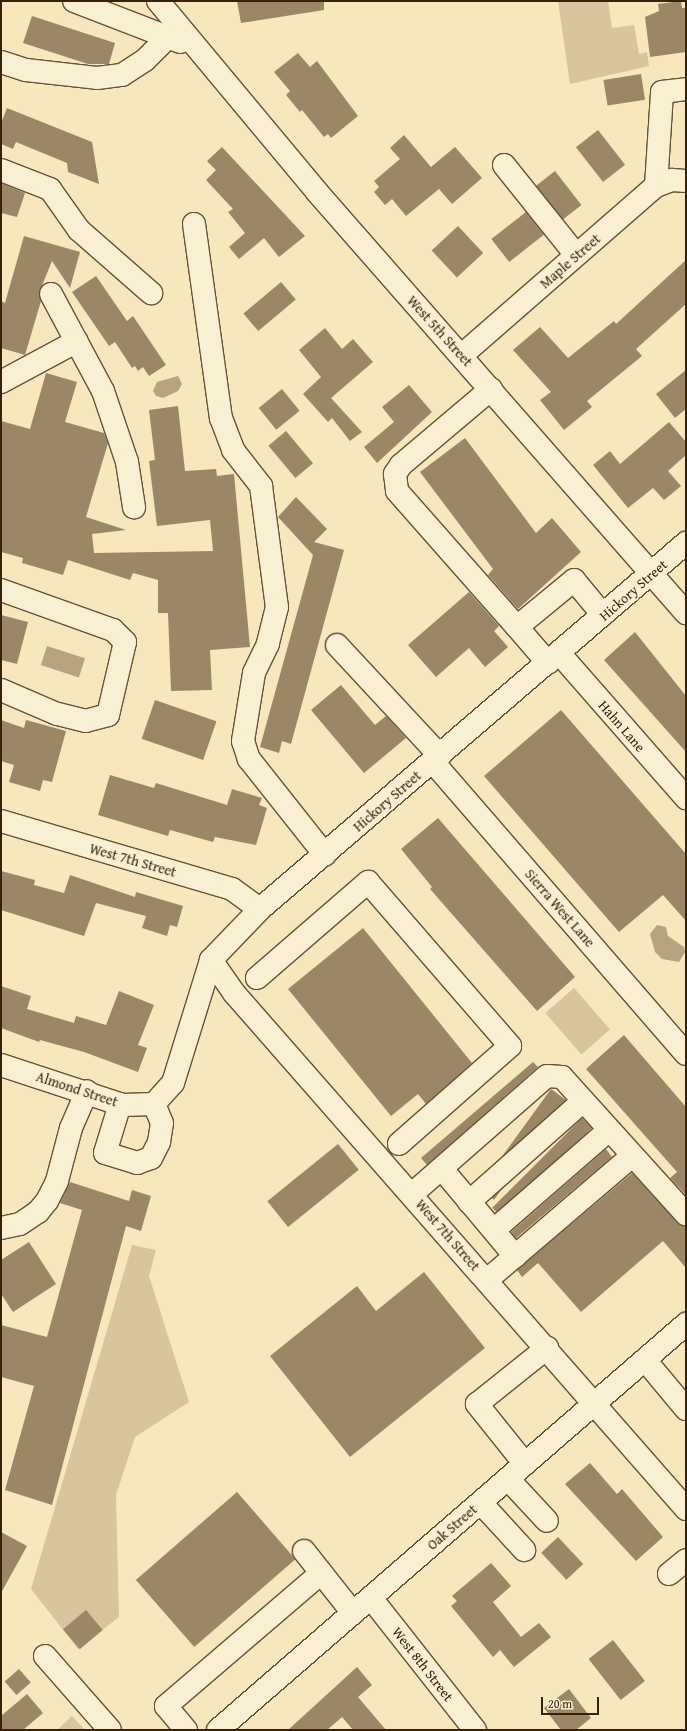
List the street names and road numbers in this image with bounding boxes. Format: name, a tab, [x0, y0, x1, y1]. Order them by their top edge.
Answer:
street label: Maple Street	[536, 230, 604, 292]
street label: West 5th Street	[404, 292, 476, 370]
street label: Hickory Street	[596, 556, 670, 624]
street label: Hahn Lane	[595, 697, 649, 755]
street label: Hickory Street	[350, 767, 424, 835]
street label: West 7th Street	[88, 840, 178, 880]
street label: Sierra West Lane	[522, 866, 598, 950]
street label: Almond Street	[34, 1068, 120, 1110]
street label: West 7th Street	[412, 1196, 484, 1274]
street label: Oak Street	[424, 1501, 480, 1553]
street label: West 8th Street	[389, 1624, 457, 1704]

